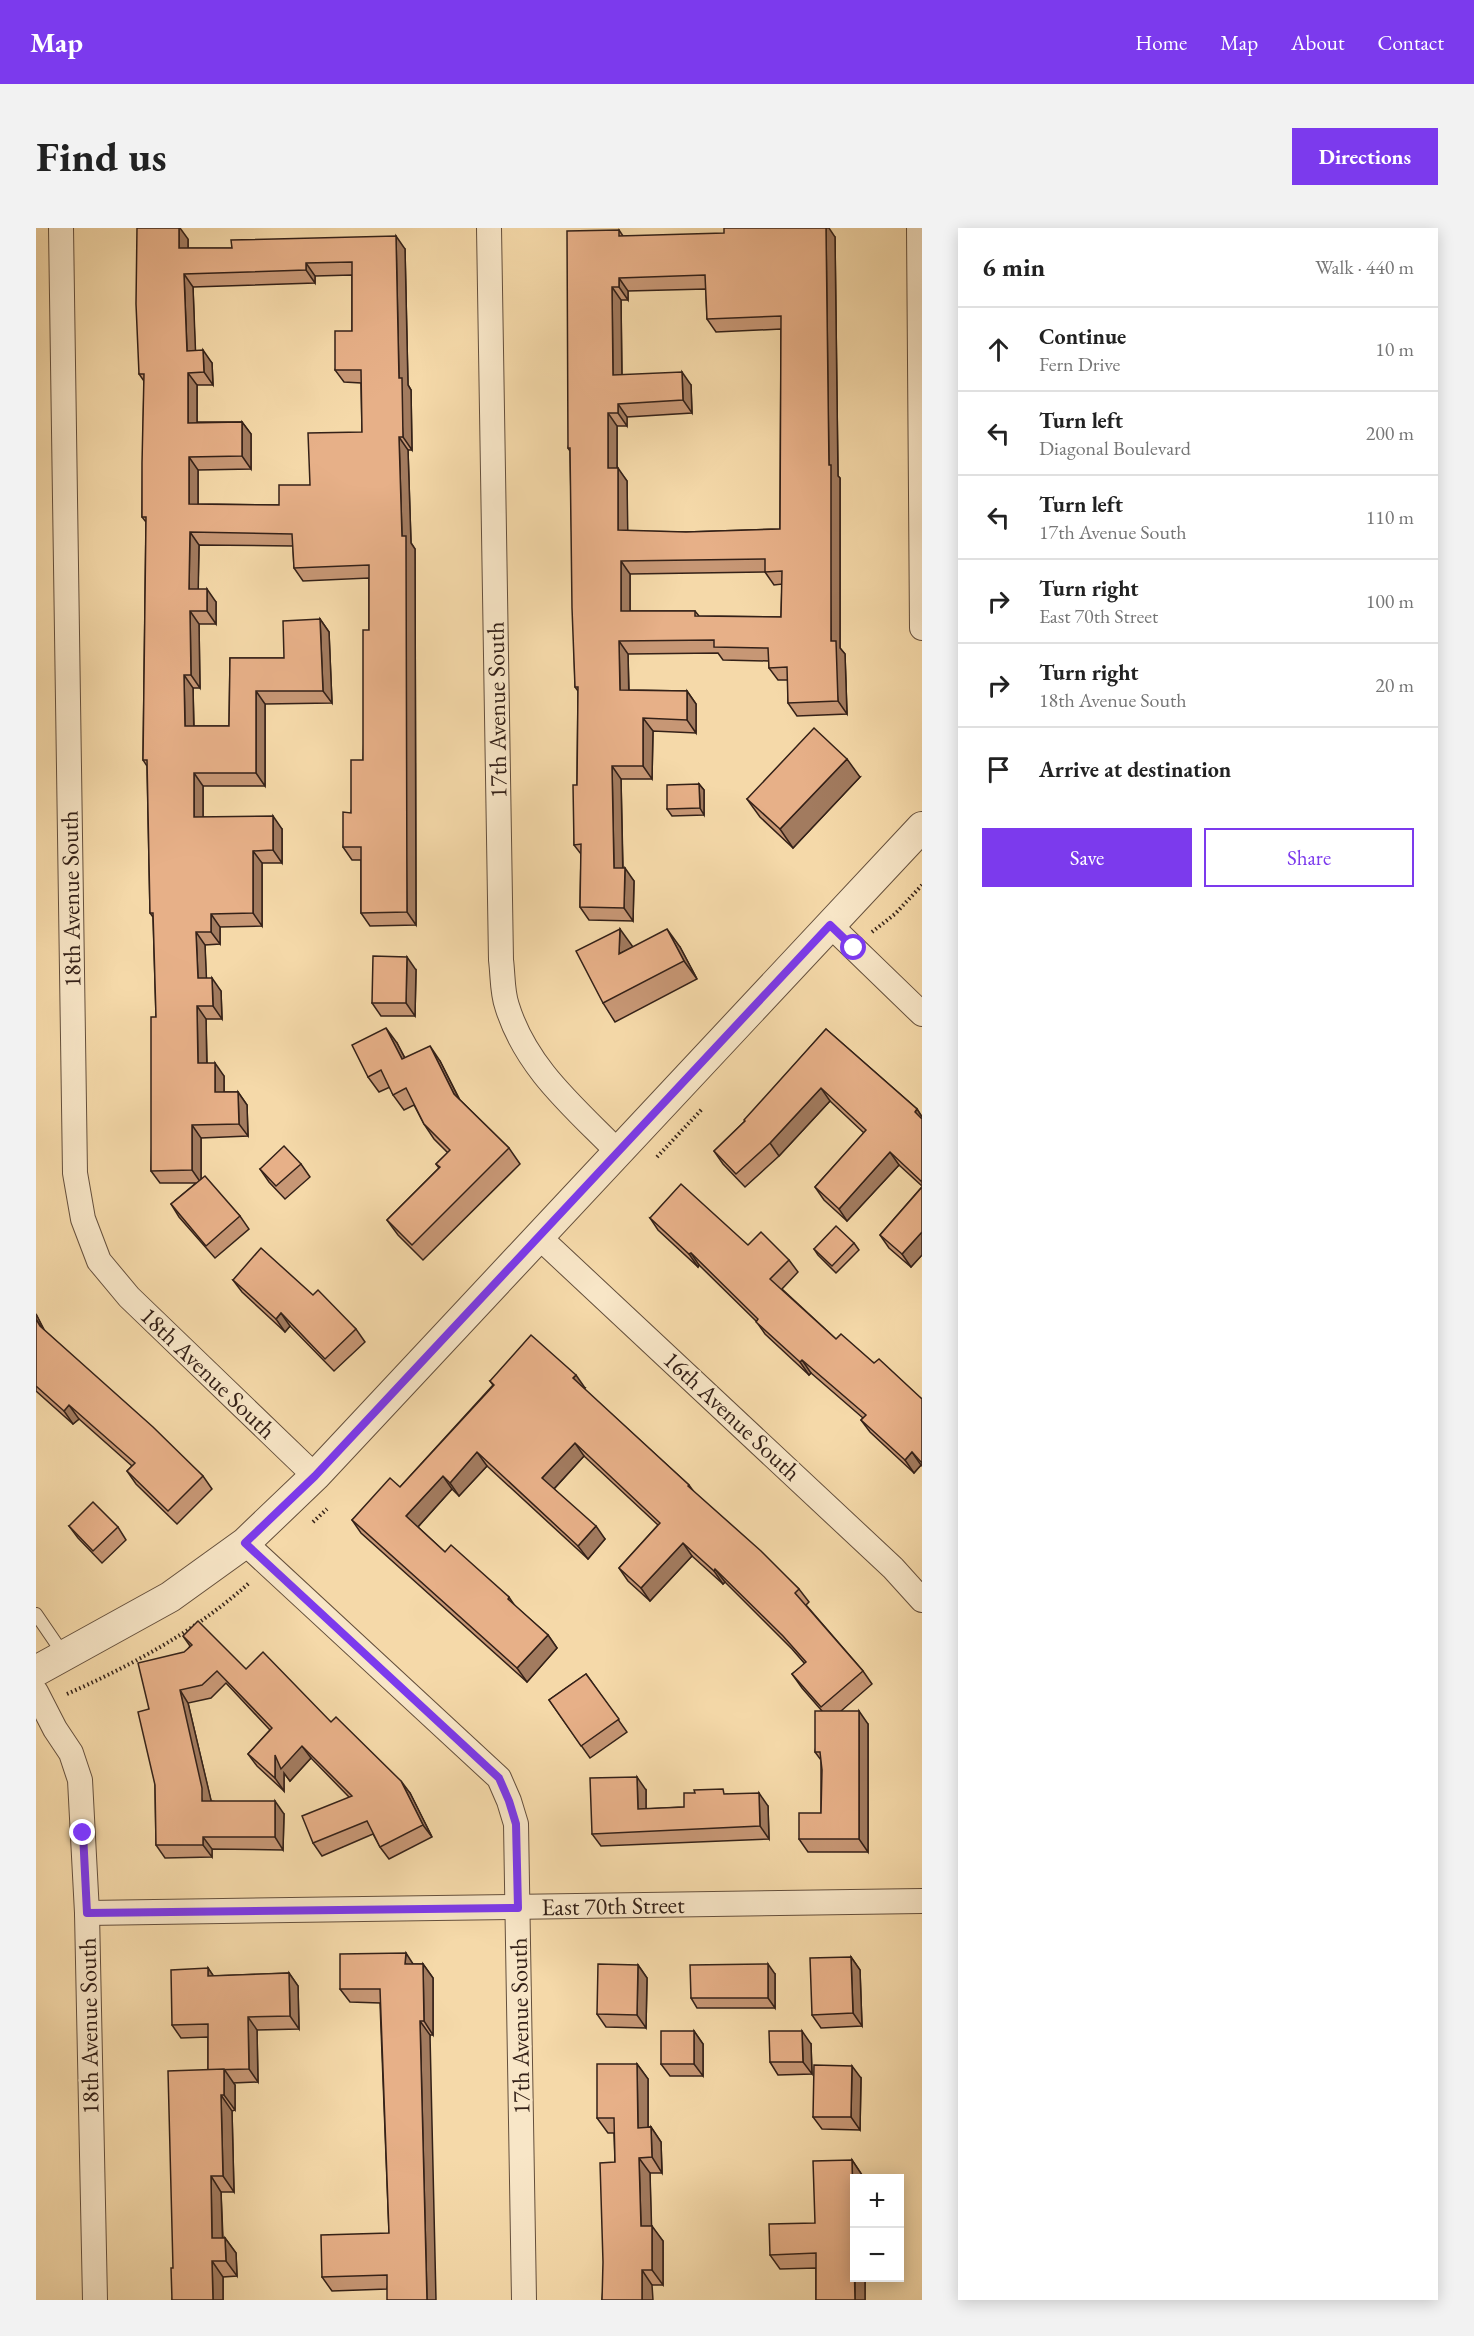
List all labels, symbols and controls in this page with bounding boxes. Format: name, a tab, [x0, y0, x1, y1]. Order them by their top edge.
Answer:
text: Map	[30, 24, 83, 60]
text: Home	[1135, 29, 1187, 56]
text: Map	[1220, 29, 1258, 56]
text: About	[1291, 29, 1344, 56]
text: Contact	[1377, 29, 1444, 56]
button: Directions	[1292, 128, 1438, 185]
text: Find us	[36, 129, 167, 184]
text: 6 min	[982, 250, 1045, 284]
text: Walk · 440 m	[1315, 254, 1414, 280]
text: Continue	[1039, 322, 1126, 351]
icon: ahead	[982, 333, 1015, 366]
text: 10 m	[1375, 336, 1414, 362]
text: Fern Drive	[1039, 351, 1120, 377]
text: Turn left	[1039, 406, 1123, 435]
icon: left	[982, 417, 1015, 450]
text: 200 m	[1366, 420, 1414, 446]
text: Diagonal Boulevard	[1039, 435, 1191, 461]
text: Turn left	[1039, 490, 1123, 519]
icon: left	[982, 501, 1015, 534]
text: 110 m	[1366, 504, 1414, 530]
text: 17th Avenue South	[1039, 519, 1187, 545]
text: Turn right	[1039, 574, 1138, 603]
icon: right	[982, 585, 1015, 618]
text: 100 m	[1366, 588, 1414, 614]
text: East 70th Street	[1039, 603, 1158, 629]
street label: 17th Avenue South	[479, 621, 514, 799]
text: Turn right	[1039, 658, 1138, 687]
icon: right	[982, 669, 1015, 702]
text: 20 m	[1375, 672, 1414, 698]
text: 18th Avenue South	[1039, 687, 1187, 713]
icon: arrive	[982, 753, 1015, 786]
text: Arrive at destination	[1039, 755, 1231, 784]
street label: 18th Avenue South	[53, 810, 88, 988]
button: Save	[982, 828, 1192, 887]
button: Share	[1204, 828, 1414, 887]
route start	[840, 934, 866, 960]
street label: 18th Avenue South	[134, 1300, 283, 1445]
street label: 16th Avenue South	[657, 1344, 808, 1487]
route end	[69, 1819, 95, 1845]
street label: East 70th Street	[541, 1889, 685, 1922]
street label: 18th Avenue South	[71, 1937, 106, 2115]
street label: 17th Avenue South	[502, 1937, 537, 2115]
map controls	[850, 2174, 904, 2282]
button: +	[850, 2174, 904, 2228]
button: −	[850, 2228, 904, 2282]

